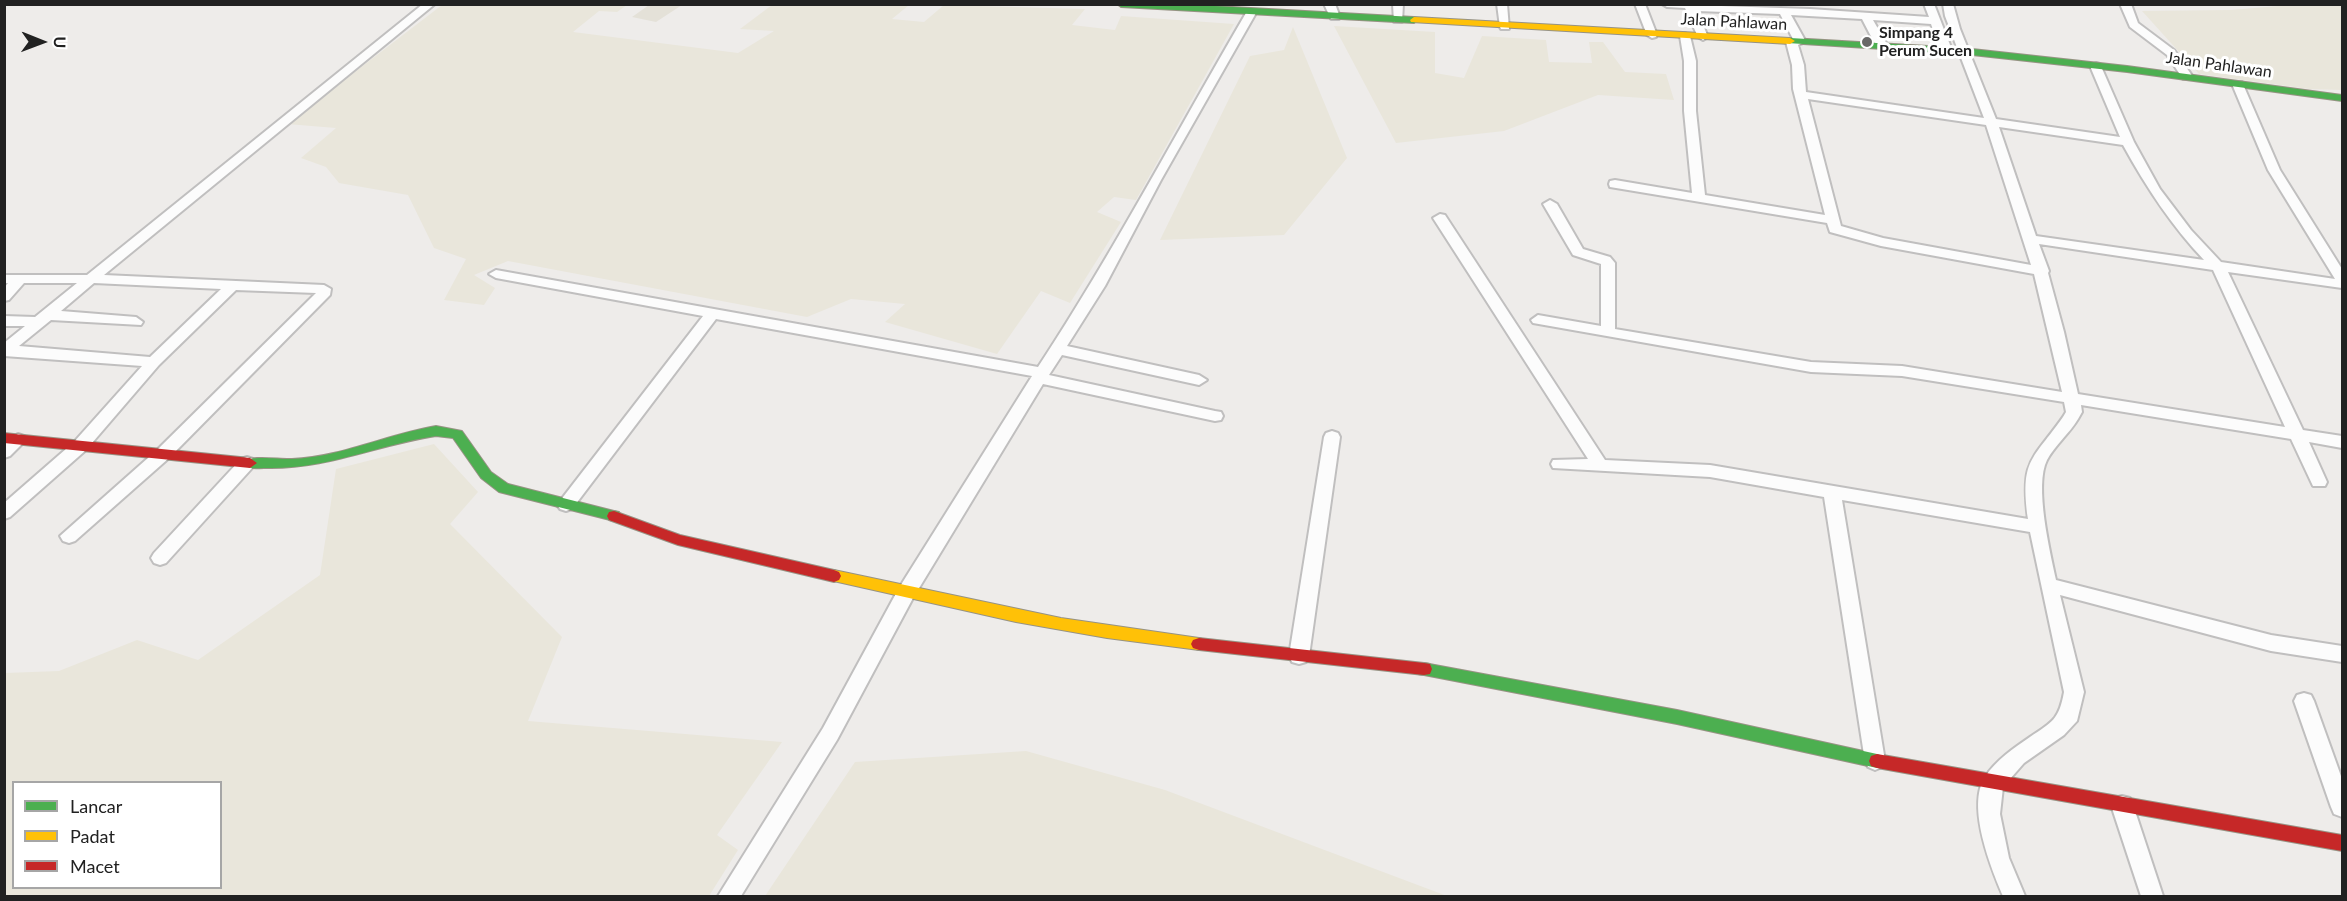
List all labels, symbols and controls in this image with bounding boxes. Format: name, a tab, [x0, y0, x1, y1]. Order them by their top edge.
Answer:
street label: Jalan Pahlawan	[1680, 10, 1788, 34]
north arrow	[12, 12, 72, 72]
place label: Simpang 4 Perum Sucen	[1879, 23, 1972, 61]
marker: Simpang 4 Perum Sucen	[1860, 35, 1874, 49]
text: U	[51, 36, 70, 48]
street label: Jalan Pahlawan	[2165, 48, 2273, 82]
legend	[12, 781, 222, 889]
text: Lancar	[70, 795, 122, 817]
text: Padat	[70, 825, 115, 847]
text: Macet	[70, 855, 120, 877]

